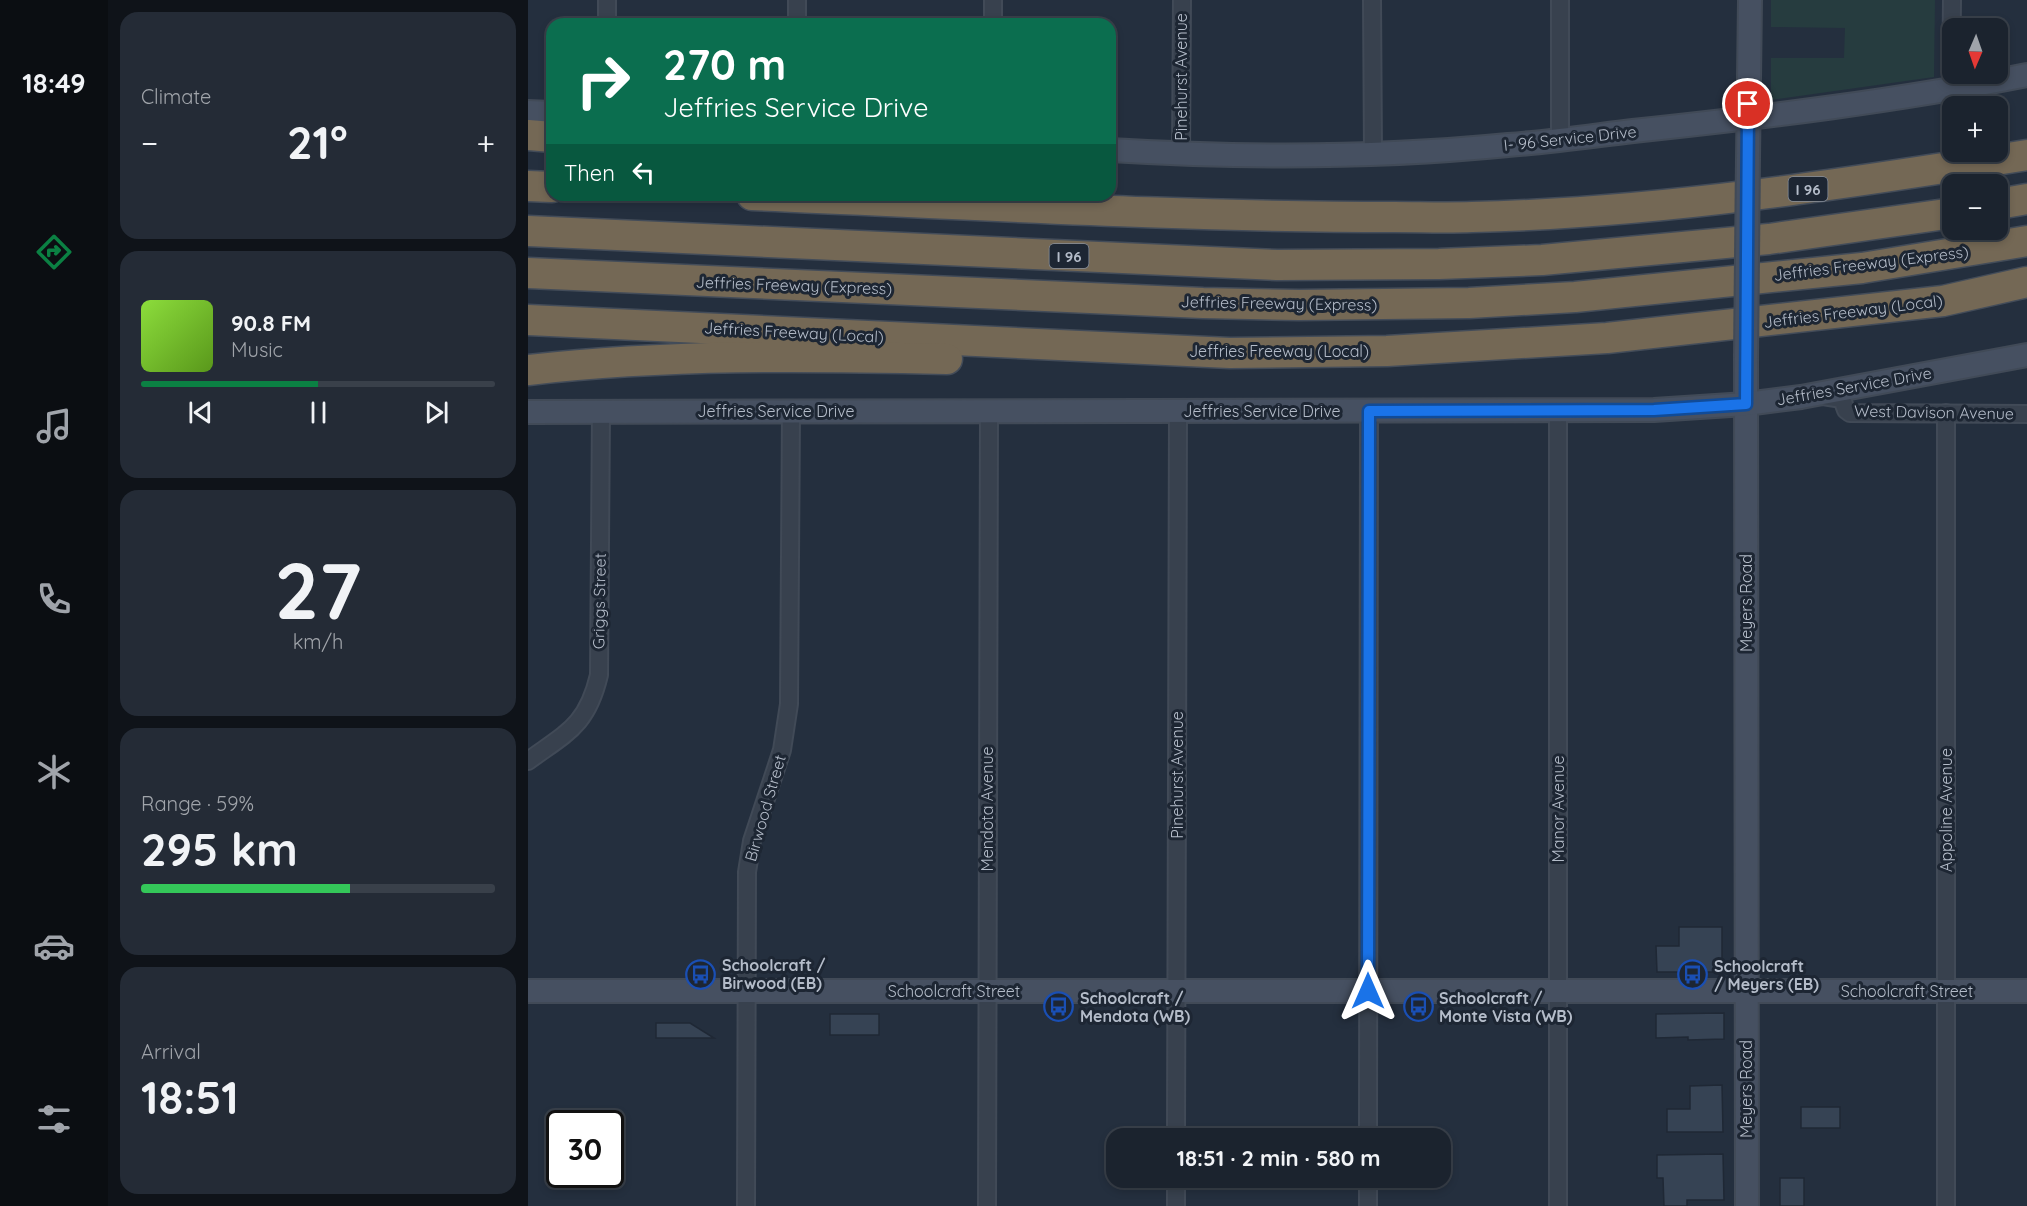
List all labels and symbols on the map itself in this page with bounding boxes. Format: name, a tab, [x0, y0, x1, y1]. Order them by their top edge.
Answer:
street label: Pinehurst Avenue	[1171, 13, 1191, 141]
north arrow	[1942, 18, 2008, 84]
pin	[1722, 78, 1773, 129]
street label: I- 96 Service Drive	[1503, 121, 1637, 155]
road number: I 96	[1788, 177, 1828, 201]
street label: Jeffries Freeway (Express)	[1772, 241, 1970, 285]
road number: I 96	[1050, 244, 1088, 268]
street label: Jeffries Freeway (Express)	[695, 272, 893, 298]
street label: Jeffries Freeway (Local)	[1762, 290, 1944, 332]
street label: Jeffries Freeway (Express)	[1181, 291, 1377, 315]
street label: Jeffries Freeway (Local)	[704, 317, 884, 347]
street label: Jeffries Freeway (Local)	[1189, 341, 1369, 361]
street label: Jeffries Service Drive	[1775, 362, 1933, 410]
street label: Jeffries Service Drive	[697, 401, 855, 421]
street label: Jeffries Service Drive	[1183, 401, 1341, 421]
street label: West Davison Avenue	[1854, 401, 2014, 423]
street label: Griggs Street	[588, 553, 610, 649]
street label: Meyers Road	[1736, 554, 1756, 652]
street label: Pinehurst Avenue	[1167, 711, 1187, 839]
street label: Mendota Avenue	[977, 746, 997, 872]
street label: Appoline Avenue	[1936, 748, 1956, 872]
street label: Birwood Street	[740, 752, 790, 864]
street label: Manor Avenue	[1548, 755, 1568, 863]
place label: Schoolcraft / Birwood (EB)	[722, 955, 826, 993]
place label: Schoolcraft / Meyers (EB)	[1714, 956, 1819, 994]
bus stop icon: Schoolcraft / Birwood (EB)	[685, 958, 717, 990]
position arrow	[1336, 959, 1400, 1023]
bus stop icon: Schoolcraft / Meyers (EB)	[1677, 959, 1709, 991]
street label: Schoolcraft Street	[888, 981, 1020, 1001]
street label: Schoolcraft Street	[1841, 981, 1973, 1001]
place label: Schoolcraft / Mendota (WB)	[1080, 988, 1190, 1026]
place label: Schoolcraft / Monte Vista (WB)	[1439, 988, 1573, 1026]
bus stop icon: Schoolcraft / Mendota (WB)	[1043, 991, 1075, 1023]
bus stop icon: Schoolcraft / Monte Vista (WB)	[1402, 991, 1434, 1023]
street label: Meyers Road	[1736, 1040, 1756, 1138]
speed limit sign: 30	[546, 1110, 624, 1188]

